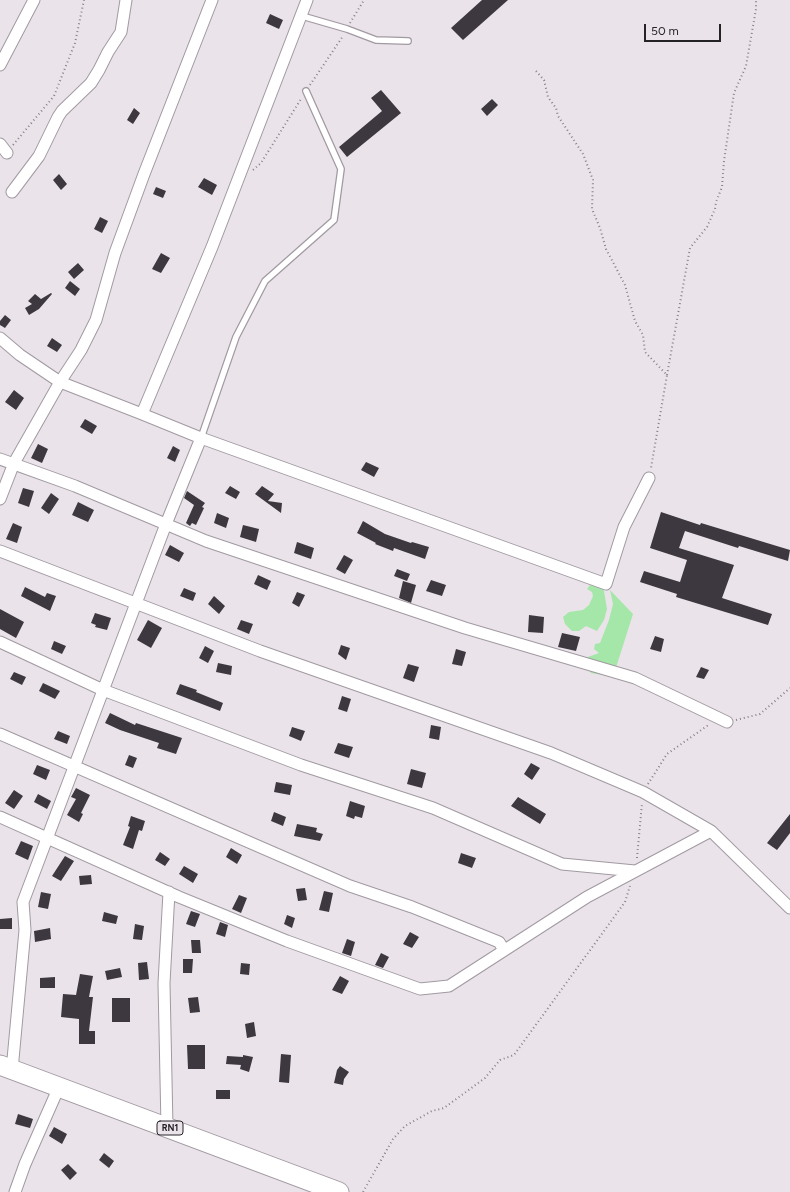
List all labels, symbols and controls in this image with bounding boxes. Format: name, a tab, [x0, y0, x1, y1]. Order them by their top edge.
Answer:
scale bar	[646, 16, 723, 42]
text: 50 m	[651, 24, 679, 38]
road number: RN1	[157, 1121, 183, 1135]

